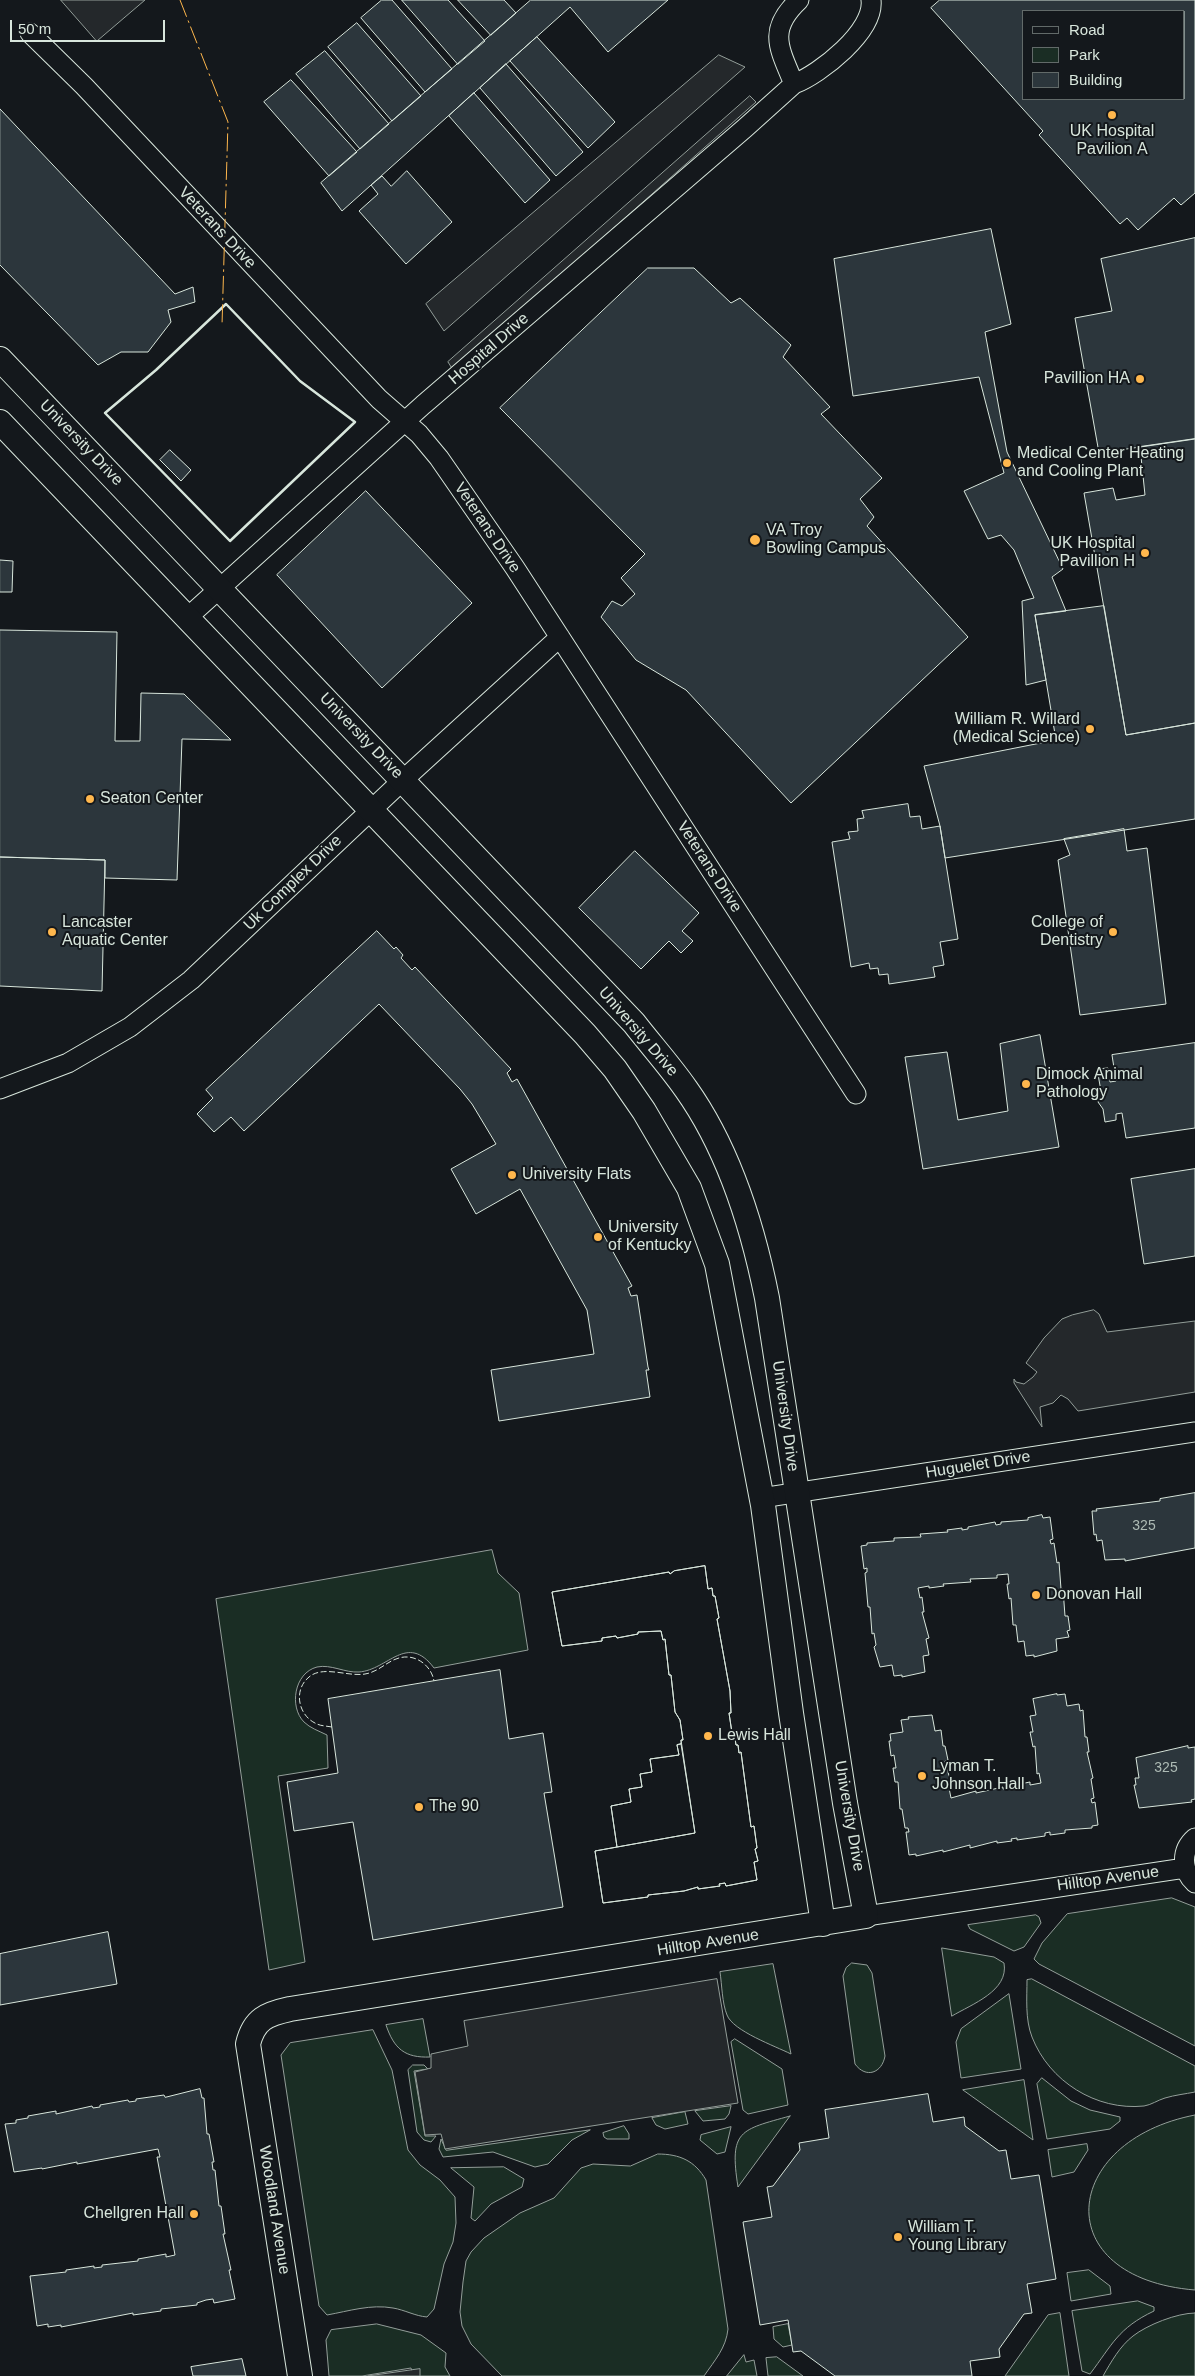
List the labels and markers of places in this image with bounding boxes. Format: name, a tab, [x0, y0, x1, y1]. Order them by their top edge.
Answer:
marker: UK Hospital Pavilion A	[1106, 109, 1118, 121]
place label: UK Hospital Pavilion A	[1070, 122, 1154, 160]
place label: Pavillion HA	[1044, 369, 1130, 389]
marker: Pavillion HA	[1134, 373, 1146, 385]
place label: Medical Center Heating and Cooling Plant	[1017, 444, 1184, 482]
marker: Medical Center Heating and Cooling Plant	[1001, 457, 1013, 469]
place label: VA Troy Bowling Campus	[766, 521, 886, 559]
marker: VA Troy Bowling Campus	[748, 533, 762, 547]
place label: UK Hospital Pavillion H	[1051, 534, 1135, 572]
marker: UK Hospital Pavillion H	[1139, 547, 1151, 559]
place label: William R. Willard (Medical Science)	[953, 710, 1080, 748]
marker: William R. Willard (Medical Science)	[1084, 723, 1096, 735]
place label: Seaton Center	[100, 789, 203, 809]
marker: Seaton Center	[84, 793, 96, 805]
place label: Lancaster Aquatic Center	[62, 913, 168, 951]
place label: College of Dentistry	[1031, 913, 1103, 951]
marker: Lancaster Aquatic Center	[46, 926, 58, 938]
marker: College of Dentistry	[1107, 926, 1119, 938]
place label: Dimock Animal Pathology	[1036, 1065, 1143, 1103]
marker: Dimock Animal Pathology	[1020, 1078, 1032, 1090]
place label: University Flats	[522, 1165, 631, 1185]
marker: University Flats	[506, 1169, 518, 1181]
place label: University of Kentucky	[608, 1218, 692, 1256]
marker: University of Kentucky	[592, 1231, 604, 1243]
place label: Donovan Hall	[1046, 1585, 1142, 1605]
marker: Donovan Hall	[1030, 1589, 1042, 1601]
place label: Lewis Hall	[718, 1726, 791, 1746]
marker: Lewis Hall	[702, 1730, 714, 1742]
place label: Lyman T. Johnson Hall	[932, 1757, 1024, 1795]
marker: Lyman T. Johnson Hall	[916, 1770, 928, 1782]
place label: The 90	[429, 1797, 479, 1817]
marker: The 90	[413, 1801, 425, 1813]
place label: Chellgren Hall	[84, 2204, 184, 2224]
marker: Chellgren Hall	[188, 2208, 200, 2220]
place label: William T. Young Library	[908, 2218, 1006, 2256]
marker: William T. Young Library	[892, 2231, 904, 2243]

